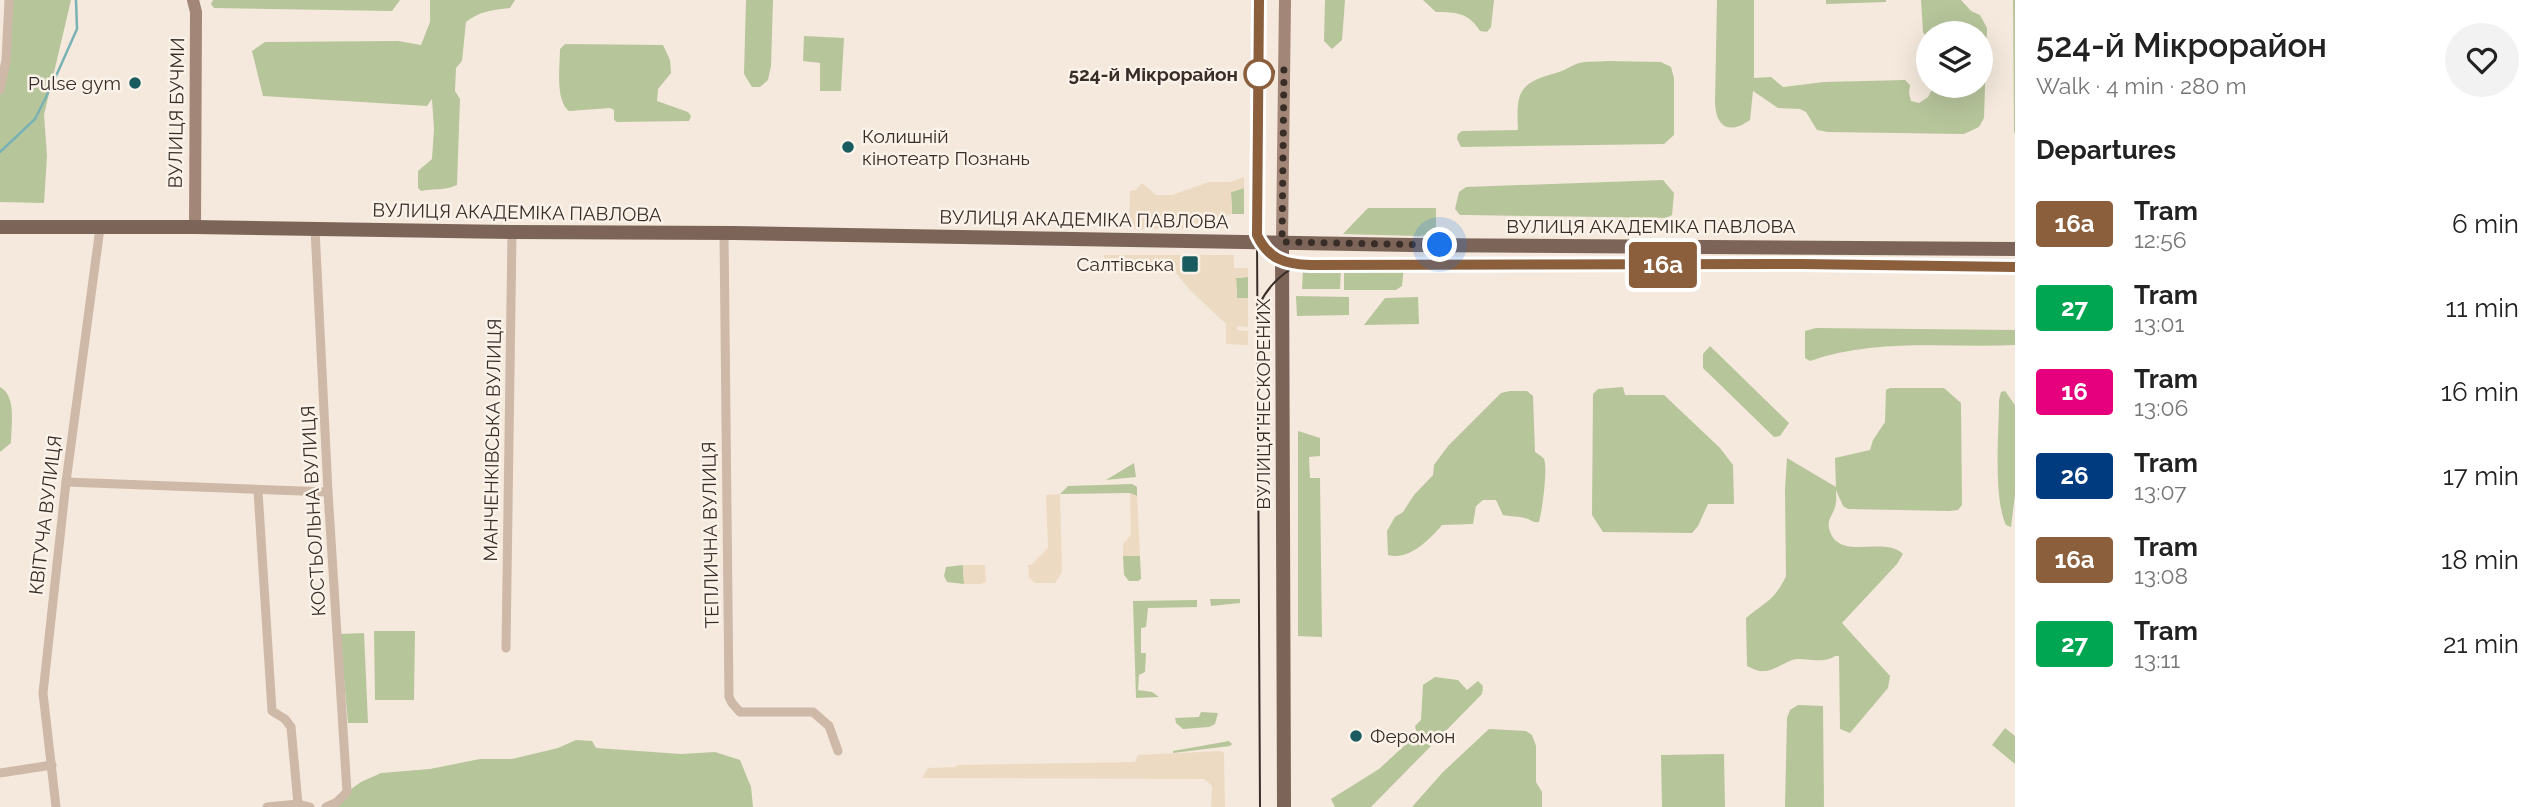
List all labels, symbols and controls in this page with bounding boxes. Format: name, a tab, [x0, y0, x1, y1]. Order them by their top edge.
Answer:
map controls	[1916, 21, 1993, 98]
button: layers	[1916, 21, 1993, 98]
button: heart	[2445, 23, 2519, 97]
text: 524-й Мікрорайон	[2036, 26, 2327, 65]
street label: ВУЛИЦЯ БУЧМИ	[164, 37, 188, 189]
marker: 524-й Мікрорайон	[1244, 59, 1274, 89]
place label: 524-й Мікрорайон	[1069, 63, 1238, 85]
place label: Pulse gym	[28, 72, 121, 94]
text: Walk · 4 min · 280 m	[2036, 72, 2247, 99]
marker: Pulse gym	[127, 75, 143, 91]
place label: Колишній кінотеатр Познань	[862, 125, 1030, 169]
text: Departures	[2036, 135, 2176, 165]
marker: Колишній кінотеатр Познань	[840, 139, 856, 155]
text: Tram	[2134, 196, 2198, 226]
street label: ВУЛИЦЯ АКАДЕМІКА ПАВЛОВА	[372, 198, 662, 226]
street label: ВУЛИЦЯ АКАДЕМІКА ПАВЛОВА	[939, 205, 1229, 233]
text: 16a	[2054, 209, 2095, 238]
text: 6 min	[2452, 209, 2519, 239]
street label: ВУЛИЦЯ АКАДЕМІКА ПАВЛОВА	[1506, 215, 1796, 237]
text: 12:56	[2134, 226, 2187, 253]
your location	[1422, 227, 1457, 262]
line badge: 16a	[1623, 242, 1703, 288]
text: 16a	[1643, 250, 1683, 279]
place label: Салтівська	[1077, 253, 1174, 275]
marker: Салтівська	[1180, 254, 1200, 274]
text: Tram	[2134, 280, 2198, 310]
text: 27	[2061, 293, 2088, 322]
text: 11 min	[2445, 293, 2519, 323]
street label: ВУЛИЦЯ НЕСКОРЕНИХ	[1252, 298, 1274, 510]
text: 13:01	[2134, 310, 2184, 337]
street label: МАНЧЕНКІВСЬКА ВУЛИЦЯ	[479, 318, 505, 562]
text: Tram	[2134, 364, 2198, 394]
text: 16	[2061, 377, 2088, 406]
text: 16 min	[2441, 377, 2519, 407]
text: 13:06	[2134, 394, 2188, 421]
street label: КОСТЬОЛЬНА ВУЛИЦЯ	[296, 405, 330, 617]
street label: КВІТУЧА ВУЛИЦЯ	[24, 434, 66, 596]
street label: ТЕПЛИЧНА ВУЛИЦЯ	[697, 441, 723, 629]
text: Tram	[2134, 448, 2198, 478]
text: 26	[2060, 461, 2089, 490]
text: 17 min	[2443, 461, 2519, 491]
text: 13:07	[2134, 478, 2187, 505]
text: Tram	[2134, 532, 2198, 562]
text: 16a	[2054, 545, 2095, 574]
text: 18 min	[2441, 545, 2519, 575]
text: 13:08	[2134, 562, 2188, 589]
text: Tram	[2134, 616, 2198, 646]
text: 27	[2061, 629, 2088, 658]
text: 21 min	[2443, 629, 2519, 659]
text: 13:11	[2134, 646, 2180, 673]
place label: Феромон	[1370, 725, 1455, 747]
marker: Феромон	[1348, 728, 1364, 744]

